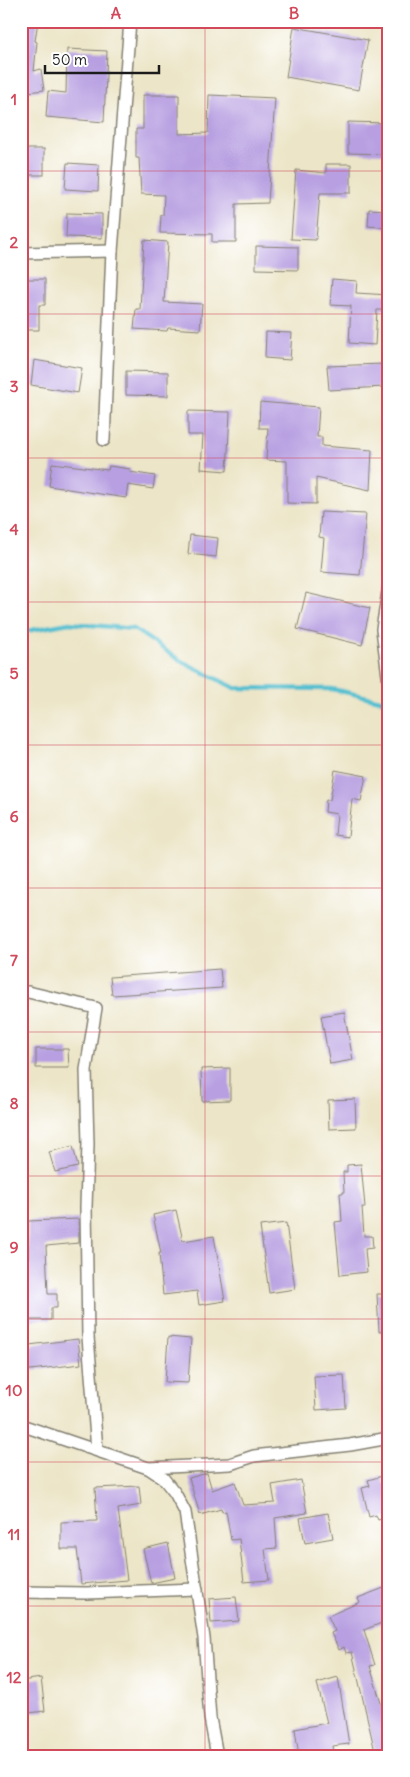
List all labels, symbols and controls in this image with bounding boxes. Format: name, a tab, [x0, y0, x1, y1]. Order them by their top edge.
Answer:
text: A	[111, 3, 121, 23]
text: B	[289, 3, 300, 23]
scale bar	[45, 42, 159, 74]
text: 50 m	[52, 50, 87, 69]
text: 1	[11, 89, 17, 109]
text: 2	[10, 232, 19, 252]
text: 3	[9, 376, 19, 396]
text: 4	[9, 519, 19, 539]
text: 5	[9, 663, 19, 683]
text: 6	[9, 806, 19, 826]
text: 7	[10, 950, 18, 970]
text: 8	[9, 1093, 19, 1113]
text: 9	[9, 1237, 19, 1257]
text: 10	[6, 1380, 22, 1400]
text: 11	[8, 1524, 20, 1544]
text: 12	[6, 1667, 22, 1687]

